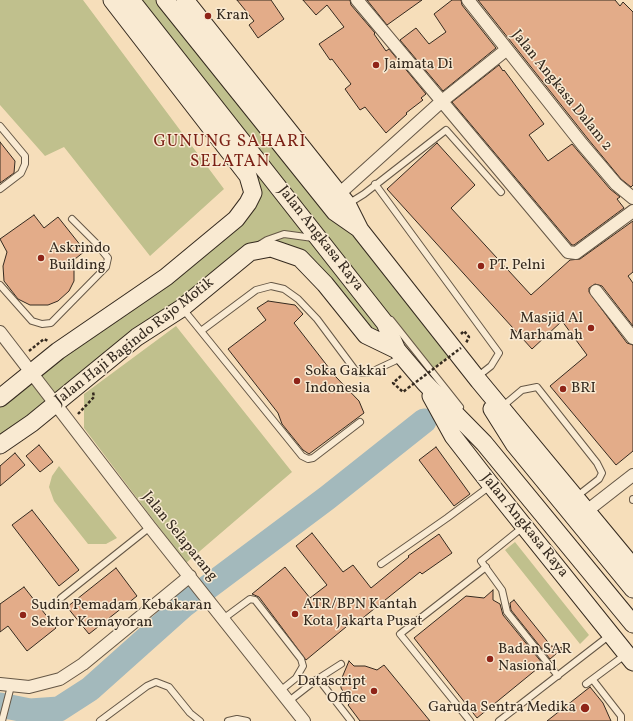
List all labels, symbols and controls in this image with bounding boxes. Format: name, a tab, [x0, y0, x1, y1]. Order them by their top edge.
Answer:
place label: Kran	[216, 7, 249, 25]
marker: Kran	[203, 11, 213, 21]
street label: Jalan Angkasa Dalam 2	[507, 27, 615, 155]
place label: Jaimata Di	[384, 56, 453, 74]
marker: Jaimata Di	[371, 60, 381, 70]
district label: GUNUNG SAHARI SELATAN	[153, 133, 307, 173]
street label: Jalan Angkasa Raya	[273, 183, 367, 295]
place label: Askrindo Building	[49, 240, 110, 275]
marker: Askrindo Building	[36, 253, 46, 263]
place label: PT. Pelni	[489, 257, 545, 275]
marker: PT. Pelni	[476, 261, 486, 271]
street label: Jalan Haji Bagindo Rajo Motik	[52, 274, 218, 410]
place label: Masjid Al Marhamah	[509, 310, 583, 345]
marker: Masjid Al Marhamah	[586, 323, 596, 333]
place label: Soka Gakkai Indonesia	[305, 363, 387, 398]
marker: Soka Gakkai Indonesia	[292, 376, 302, 386]
place label: BRI	[571, 380, 596, 398]
marker: BRI	[558, 384, 568, 394]
street label: Jalan Angkasa Raya	[476, 470, 572, 582]
street label: Jalan Selaparang	[137, 489, 221, 585]
place label: ATR/BPN Kantah Kota Jakarta Pusat	[303, 596, 422, 631]
place label: Sudin Pemadam Kebakaran Sektor Kemayoran	[31, 597, 212, 632]
marker: ATR/BPN Kantah Kota Jakarta Pusat	[290, 609, 300, 619]
marker: Sudin Pemadam Kebakaran Sektor Kemayoran	[18, 610, 28, 620]
place label: Badan SAR Nasional	[498, 641, 572, 676]
marker: Badan SAR Nasional	[485, 654, 495, 664]
place label: Datascript Office	[297, 673, 366, 708]
marker: Datascript Office	[369, 686, 379, 696]
place label: Garuda Sentra Medika	[428, 699, 576, 717]
marker: Garuda Sentra Medika	[579, 702, 591, 714]

